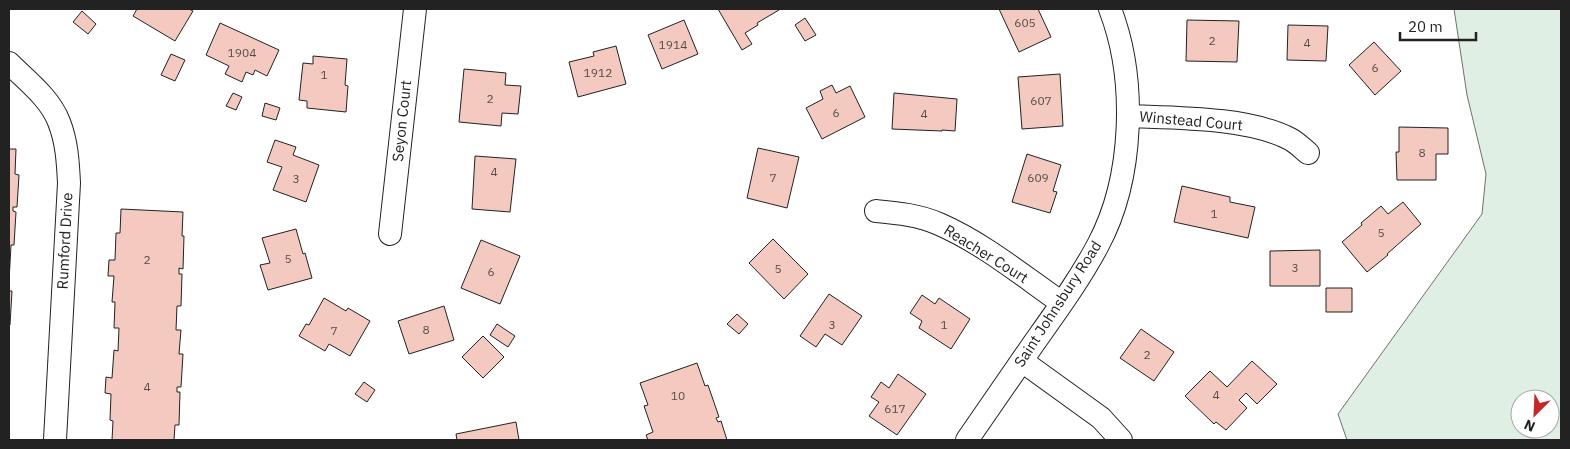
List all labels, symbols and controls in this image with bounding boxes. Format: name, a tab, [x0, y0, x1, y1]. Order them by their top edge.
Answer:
scale bar	[1400, 10, 1476, 42]
house number: 605	[1014, 15, 1036, 30]
text: 20 m	[1408, 17, 1443, 36]
house number: 2	[1208, 33, 1216, 48]
house number: 4	[1303, 35, 1311, 50]
house number: 1914	[659, 37, 687, 52]
house number: 1904	[228, 45, 256, 60]
house number: 6	[1371, 60, 1379, 75]
house number: 1912	[584, 65, 612, 80]
house number: 1	[320, 67, 328, 82]
street label: Seyon Court	[388, 79, 415, 163]
house number: 2	[486, 91, 494, 106]
house number: 607	[1030, 93, 1052, 108]
house number: 6	[832, 105, 840, 120]
house number: 4	[920, 106, 928, 121]
street label: Winstead Court	[1139, 107, 1243, 134]
house number: 8	[1418, 145, 1426, 160]
house number: 4	[490, 164, 498, 179]
house number: 7	[769, 170, 777, 185]
house number: 609	[1027, 170, 1049, 185]
house number: 3	[292, 171, 300, 186]
street label: Rumford Drive	[52, 192, 77, 290]
house number: 1	[1210, 206, 1218, 221]
street label: Reacher Court	[941, 220, 1032, 287]
house number: 5	[1377, 225, 1385, 240]
street label: Saint Johnsbury Road	[1010, 237, 1105, 370]
house number: 5	[284, 251, 292, 266]
house number: 2	[143, 252, 151, 267]
house number: 3	[1291, 260, 1299, 275]
house number: 5	[774, 261, 782, 276]
house number: 6	[487, 264, 495, 279]
house number: 3	[828, 317, 836, 332]
house number: 1	[940, 317, 948, 332]
house number: 8	[422, 322, 430, 337]
house number: 7	[330, 323, 338, 338]
house number: 2	[1143, 347, 1151, 362]
house number: 4	[143, 379, 151, 394]
house number: 4	[1212, 387, 1220, 402]
house number: 10	[671, 388, 685, 403]
north arrow	[1510, 389, 1560, 439]
house number: 617	[884, 401, 906, 416]
text: N	[1521, 416, 1538, 436]

